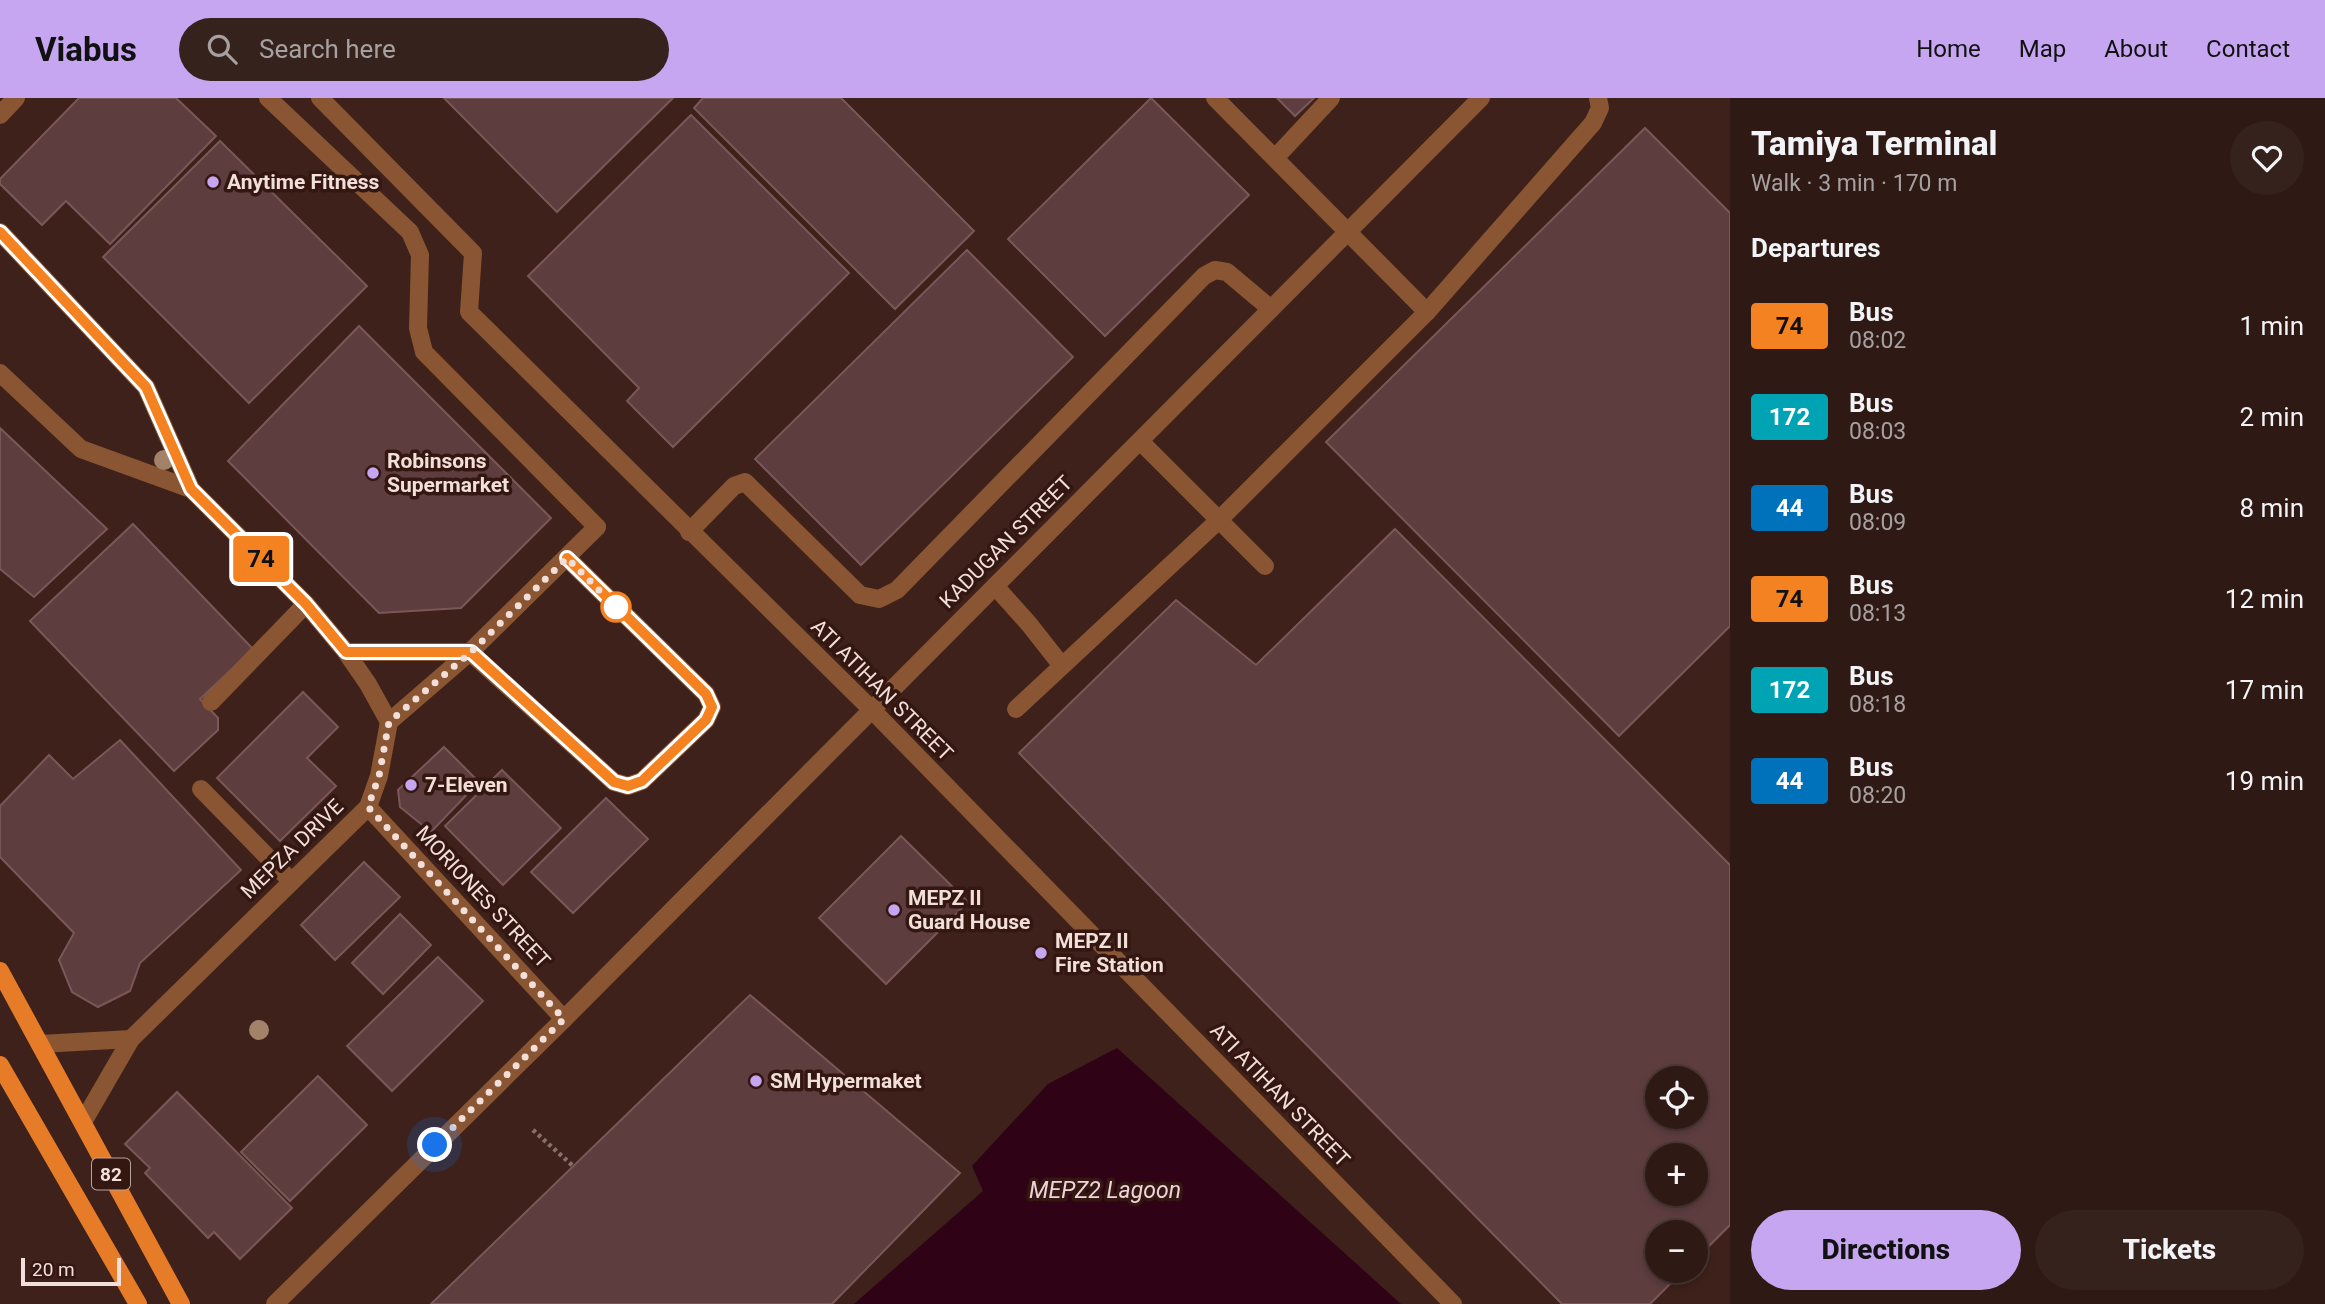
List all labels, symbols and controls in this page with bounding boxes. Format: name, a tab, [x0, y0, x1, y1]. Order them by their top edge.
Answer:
search box	[179, 18, 669, 81]
text: Viabus	[35, 30, 137, 69]
icon: search	[203, 30, 241, 68]
text: Search here	[259, 34, 396, 64]
text: Home	[1916, 35, 1981, 63]
text: Map	[2019, 35, 2066, 63]
text: About	[2104, 35, 2168, 63]
text: Contact	[2206, 35, 2290, 63]
button: heart	[2230, 121, 2304, 195]
text: Tamiya Terminal	[1751, 124, 1997, 163]
place label: Anytime Fitness	[227, 170, 380, 194]
text: Walk · 3 min · 170 m	[1751, 170, 1957, 197]
marker: Anytime Fitness	[205, 174, 221, 190]
text: Departures	[1751, 233, 1881, 263]
text: Bus	[1849, 297, 1894, 327]
text: 1 min	[2239, 311, 2304, 341]
text: 74	[1776, 312, 1803, 340]
text: 08:02	[1849, 327, 1906, 354]
text: Bus	[1849, 388, 1894, 418]
text: 2 min	[2239, 402, 2304, 432]
text: 172	[1769, 403, 1810, 431]
text: 08:03	[1849, 418, 1906, 445]
place label: Robinsons Supermarket	[387, 449, 509, 497]
marker: Robinsons Supermarket	[365, 465, 381, 481]
street label: KADUGAN STREET	[935, 471, 1077, 613]
text: Bus	[1849, 479, 1894, 509]
text: 8 min	[2239, 493, 2304, 523]
text: 44	[1776, 494, 1803, 522]
text: 08:09	[1849, 509, 1906, 536]
line badge: 74	[230, 536, 292, 582]
text: 74	[247, 545, 275, 573]
text: Bus	[1849, 570, 1894, 600]
text: 12 min	[2225, 584, 2304, 614]
text: 74	[1776, 585, 1803, 613]
unlabelled marker	[601, 592, 631, 622]
text: 08:13	[1849, 600, 1906, 627]
street label: ATI ATIHAN STREET	[806, 614, 958, 766]
text: Bus	[1849, 661, 1894, 691]
text: 17 min	[2225, 675, 2304, 705]
text: 172	[1769, 676, 1810, 704]
text: 08:18	[1849, 691, 1906, 718]
text: Bus	[1849, 752, 1894, 782]
text: 19 min	[2225, 766, 2304, 796]
text: 44	[1776, 767, 1803, 795]
place label: 7-Eleven	[425, 773, 508, 797]
marker: 7-Eleven	[403, 777, 419, 793]
text: 08:20	[1849, 782, 1906, 809]
street label: MEPZA DRIVE	[236, 794, 348, 904]
street label: MORIONES STREET	[411, 821, 555, 973]
place label: MEPZ II Guard House	[908, 886, 1030, 934]
marker: MEPZ II Guard House	[886, 902, 902, 918]
place label: MEPZ II Fire Station	[1055, 929, 1164, 977]
marker: MEPZ II Fire Station	[1033, 945, 1049, 961]
street label: ATI ATIHAN STREET	[1205, 1018, 1355, 1172]
map controls	[1645, 1066, 1708, 1283]
button: locate	[1645, 1066, 1708, 1129]
place label: SM Hypermaket	[770, 1069, 922, 1093]
marker: SM Hypermaket	[748, 1073, 764, 1089]
your location	[417, 1127, 452, 1162]
button: +	[1645, 1143, 1708, 1206]
road number: 82	[92, 1158, 130, 1190]
water label: MEPZ2 Lagoon	[1029, 1177, 1181, 1204]
button: Directions	[1751, 1210, 2021, 1290]
button: Tickets	[2035, 1210, 2304, 1290]
button: −	[1645, 1220, 1708, 1283]
scale bar	[21, 1255, 121, 1287]
text: 20 m	[32, 1258, 75, 1281]

